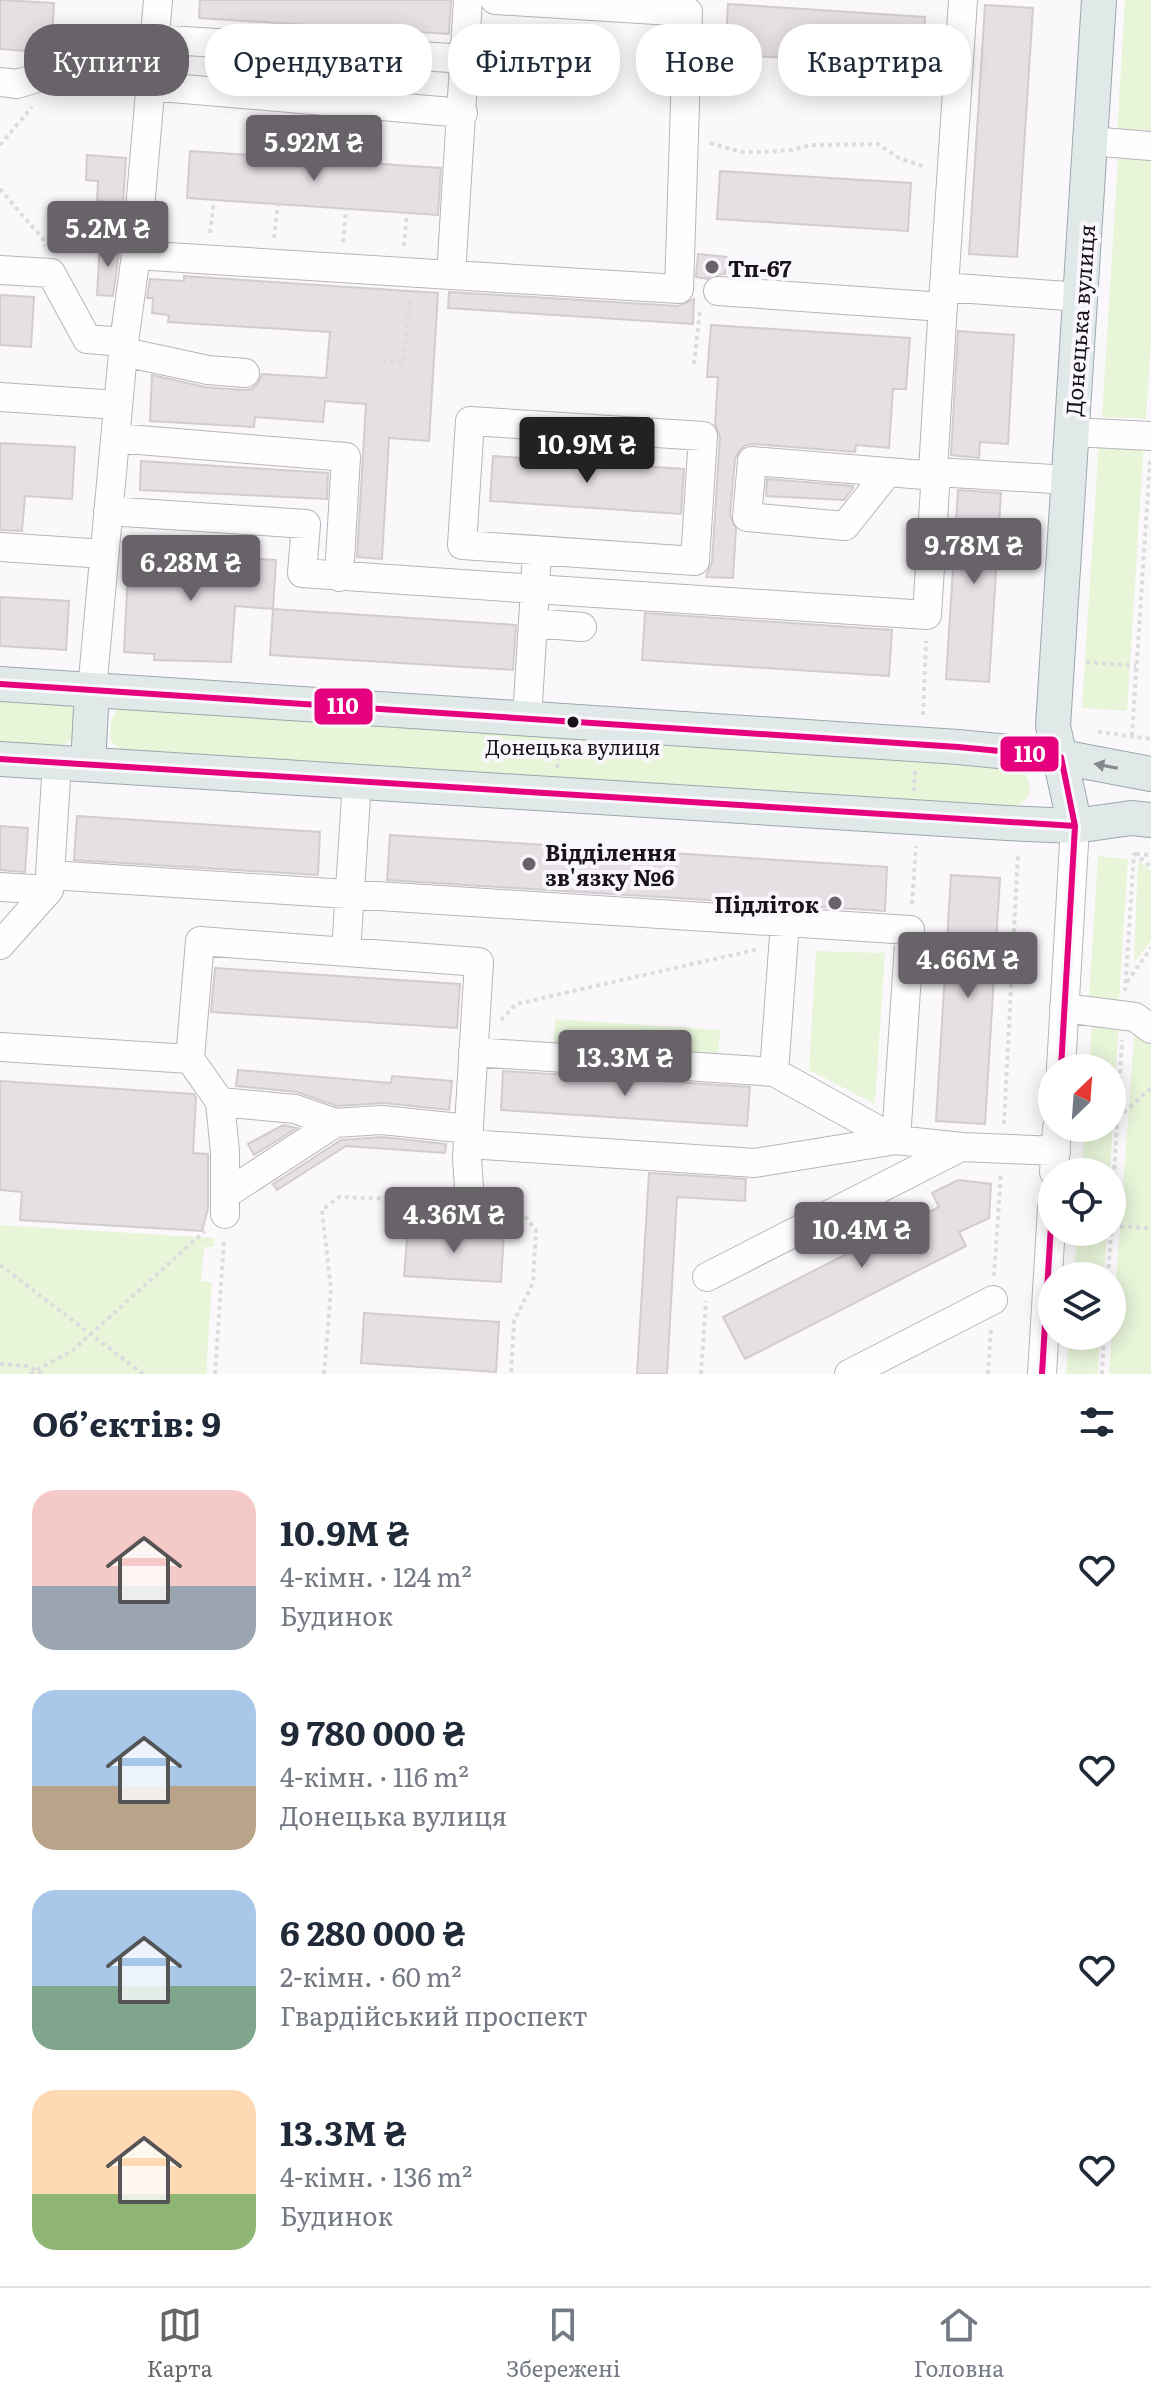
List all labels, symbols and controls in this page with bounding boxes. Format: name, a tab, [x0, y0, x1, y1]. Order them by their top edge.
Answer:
chip: Купити	[24, 24, 189, 96]
chip: Орендувати	[205, 24, 432, 96]
chip: Фільтри	[448, 24, 620, 96]
chip: Нове	[636, 24, 762, 96]
chip: Квартира	[778, 24, 971, 96]
pin: 5.92M ₴	[240, 115, 388, 183]
text: 5.92M ₴	[264, 121, 364, 160]
pin: 5.2M ₴	[43, 201, 173, 269]
text: 5.2M ₴	[65, 207, 151, 246]
street label: Донецька вулиця	[1056, 223, 1102, 417]
place label: Тп-67	[728, 251, 791, 284]
marker: Тп-67	[703, 258, 721, 276]
pin: 10.9M ₴	[513, 417, 661, 485]
text: 10.9M ₴	[537, 423, 637, 462]
pin: 9.78M ₴	[900, 518, 1048, 586]
text: 9.78M ₴	[924, 524, 1024, 563]
pin: 6.28M ₴	[117, 535, 265, 603]
text: 6.28M ₴	[140, 541, 242, 580]
line badge: 110	[313, 687, 374, 726]
text: 110	[327, 688, 359, 721]
marker: Донецька вулиця	[565, 714, 581, 730]
place label: Донецька вулиця	[486, 731, 660, 761]
line badge: 110	[999, 735, 1060, 773]
text: 110	[1014, 736, 1046, 769]
one-way arrow	[1093, 759, 1118, 772]
place label: Відділення зв'язку №6	[545, 835, 676, 893]
marker: Відділення зв'язку №6	[520, 855, 538, 873]
place label: Підліток	[714, 887, 820, 920]
marker: Підліток	[826, 894, 844, 912]
pin: 4.66M ₴	[894, 932, 1042, 1000]
text: 4.66M ₴	[916, 938, 1020, 977]
pin: 13.3M ₴	[551, 1030, 699, 1098]
text: 13.3M ₴	[576, 1036, 674, 1075]
north arrow	[1038, 1054, 1126, 1142]
map controls	[1038, 1054, 1126, 1350]
button: locate	[1038, 1158, 1126, 1246]
pin: 4.36M ₴	[380, 1187, 528, 1255]
text: 4.36M ₴	[403, 1193, 505, 1232]
pin: 10.4M ₴	[788, 1202, 936, 1270]
text: 10.4M ₴	[813, 1208, 911, 1247]
button: layers	[1038, 1262, 1126, 1350]
text: Об’єктів: 9	[32, 1397, 221, 1447]
icon: filters	[1075, 1400, 1119, 1444]
text: 10.9M ₴	[280, 1506, 410, 1556]
icon: home	[96, 1522, 192, 1618]
icon: heart	[1075, 1548, 1119, 1592]
text: 4-кімн. · 124 m²	[280, 1556, 472, 1595]
text: Будинок	[280, 1595, 393, 1634]
text: 9 780 000 ₴	[280, 1706, 466, 1756]
icon: home	[96, 1722, 192, 1818]
icon: heart	[1075, 1748, 1119, 1792]
text: 4-кімн. · 116 m²	[280, 1756, 469, 1795]
text: Донецька вулиця	[280, 1795, 507, 1834]
text: 6 280 000 ₴	[280, 1906, 466, 1956]
icon: home	[96, 1922, 192, 2018]
icon: heart	[1075, 1948, 1119, 1992]
text: 2-кімн. · 60 m²	[280, 1956, 461, 1995]
text: Гвардійський проспект	[280, 1995, 588, 2034]
text: 13.3M ₴	[280, 2106, 407, 2156]
icon: home	[96, 2122, 192, 2218]
icon: heart	[1075, 2148, 1119, 2192]
text: 4-кімн. · 136 m²	[280, 2156, 472, 2195]
text: Будинок	[280, 2195, 393, 2234]
tab: Карта	[147, 2303, 213, 2384]
tab: Збережені	[506, 2303, 620, 2384]
tab: Головна	[914, 2303, 1004, 2384]

